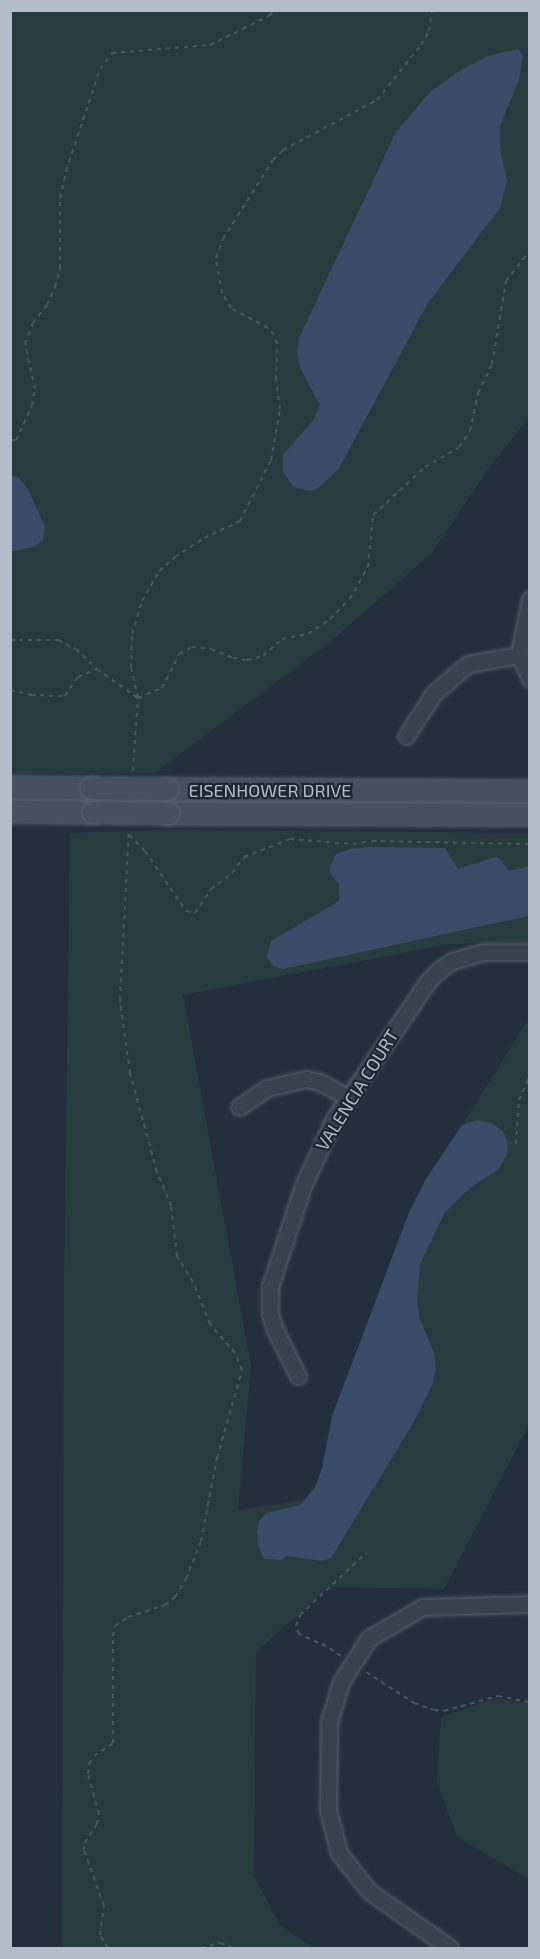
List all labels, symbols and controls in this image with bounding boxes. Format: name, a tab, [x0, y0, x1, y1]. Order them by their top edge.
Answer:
street label: EISENHOWER DRIVE	[189, 779, 351, 801]
street label: VALENCIA COURT	[311, 1025, 403, 1155]

